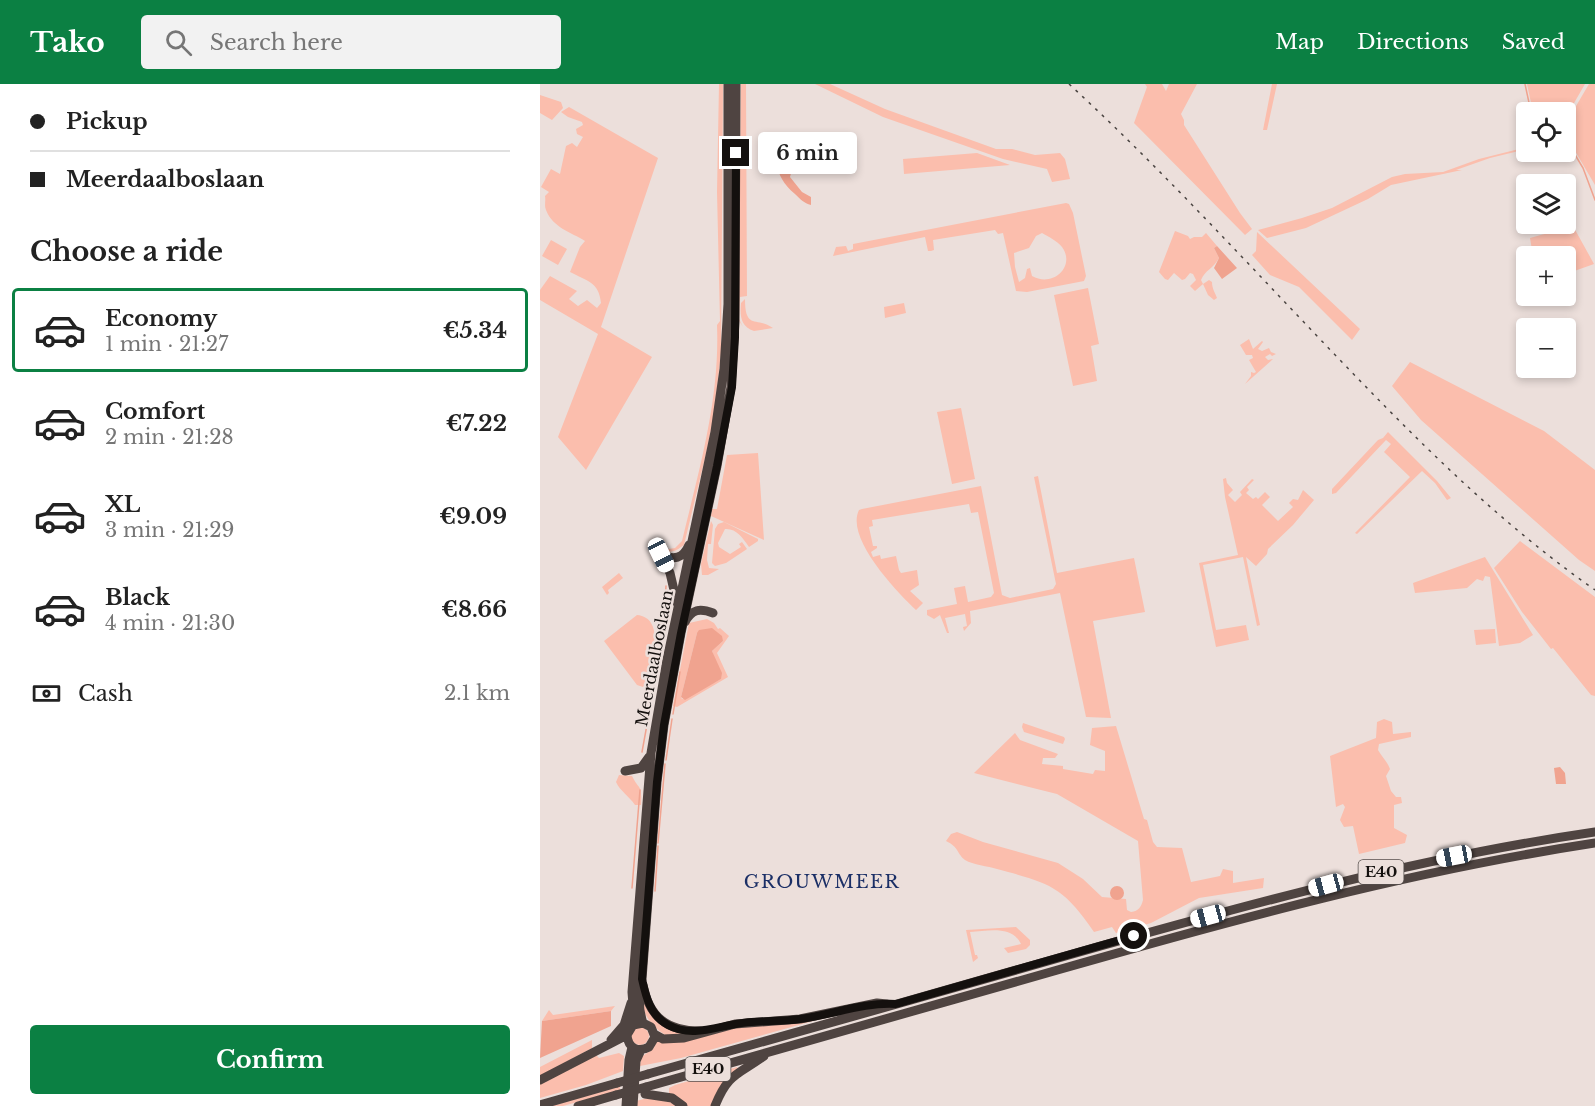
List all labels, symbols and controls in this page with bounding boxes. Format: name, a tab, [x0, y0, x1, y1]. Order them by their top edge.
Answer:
search box	[141, 15, 561, 69]
text: Tako	[30, 25, 105, 60]
icon: search	[162, 26, 195, 59]
text: Search here	[210, 29, 343, 56]
text: Map	[1275, 29, 1324, 55]
text: Directions	[1357, 29, 1469, 55]
text: Saved	[1502, 29, 1565, 55]
map controls	[1516, 102, 1576, 378]
button: locate	[1516, 102, 1576, 162]
text: Pickup	[66, 108, 148, 135]
callout: 6 min	[757, 132, 856, 174]
route end	[722, 139, 749, 166]
text: 6 min	[776, 141, 839, 165]
text: Meerdaalboslaan	[66, 166, 264, 193]
button: layers	[1516, 174, 1576, 234]
text: Choose a ride	[30, 235, 223, 268]
button: +	[1516, 246, 1576, 306]
icon: car	[33, 303, 87, 357]
text: Economy	[105, 305, 217, 332]
text: €5.34	[443, 317, 507, 344]
button: −	[1516, 318, 1576, 378]
text: 1 min · 21:27	[105, 332, 228, 356]
icon: car	[33, 396, 87, 450]
text: Comfort	[105, 398, 205, 425]
text: €7.22	[446, 410, 507, 437]
text: 2 min · 21:28	[105, 425, 234, 449]
icon: car	[33, 489, 87, 543]
text: XL	[105, 491, 140, 518]
text: €9.09	[439, 503, 507, 530]
text: 3 min · 21:29	[105, 518, 234, 542]
car	[645, 535, 677, 575]
icon: car	[33, 582, 87, 636]
text: Black	[105, 584, 170, 611]
street label: Meerdaalboslaan	[631, 588, 677, 728]
text: €8.66	[441, 596, 507, 623]
text: 4 min · 21:30	[105, 611, 235, 635]
icon: cash	[30, 677, 63, 710]
text: Cash	[78, 680, 133, 707]
text: 2.1 km	[444, 681, 510, 705]
car	[1435, 844, 1473, 868]
road number: E40	[1358, 860, 1404, 884]
district label: GROUWMEER	[744, 871, 900, 893]
car	[1306, 872, 1346, 898]
car	[1188, 903, 1228, 929]
route start	[1120, 922, 1147, 949]
button: Confirm	[30, 1025, 510, 1094]
road number: E40	[686, 1057, 730, 1081]

